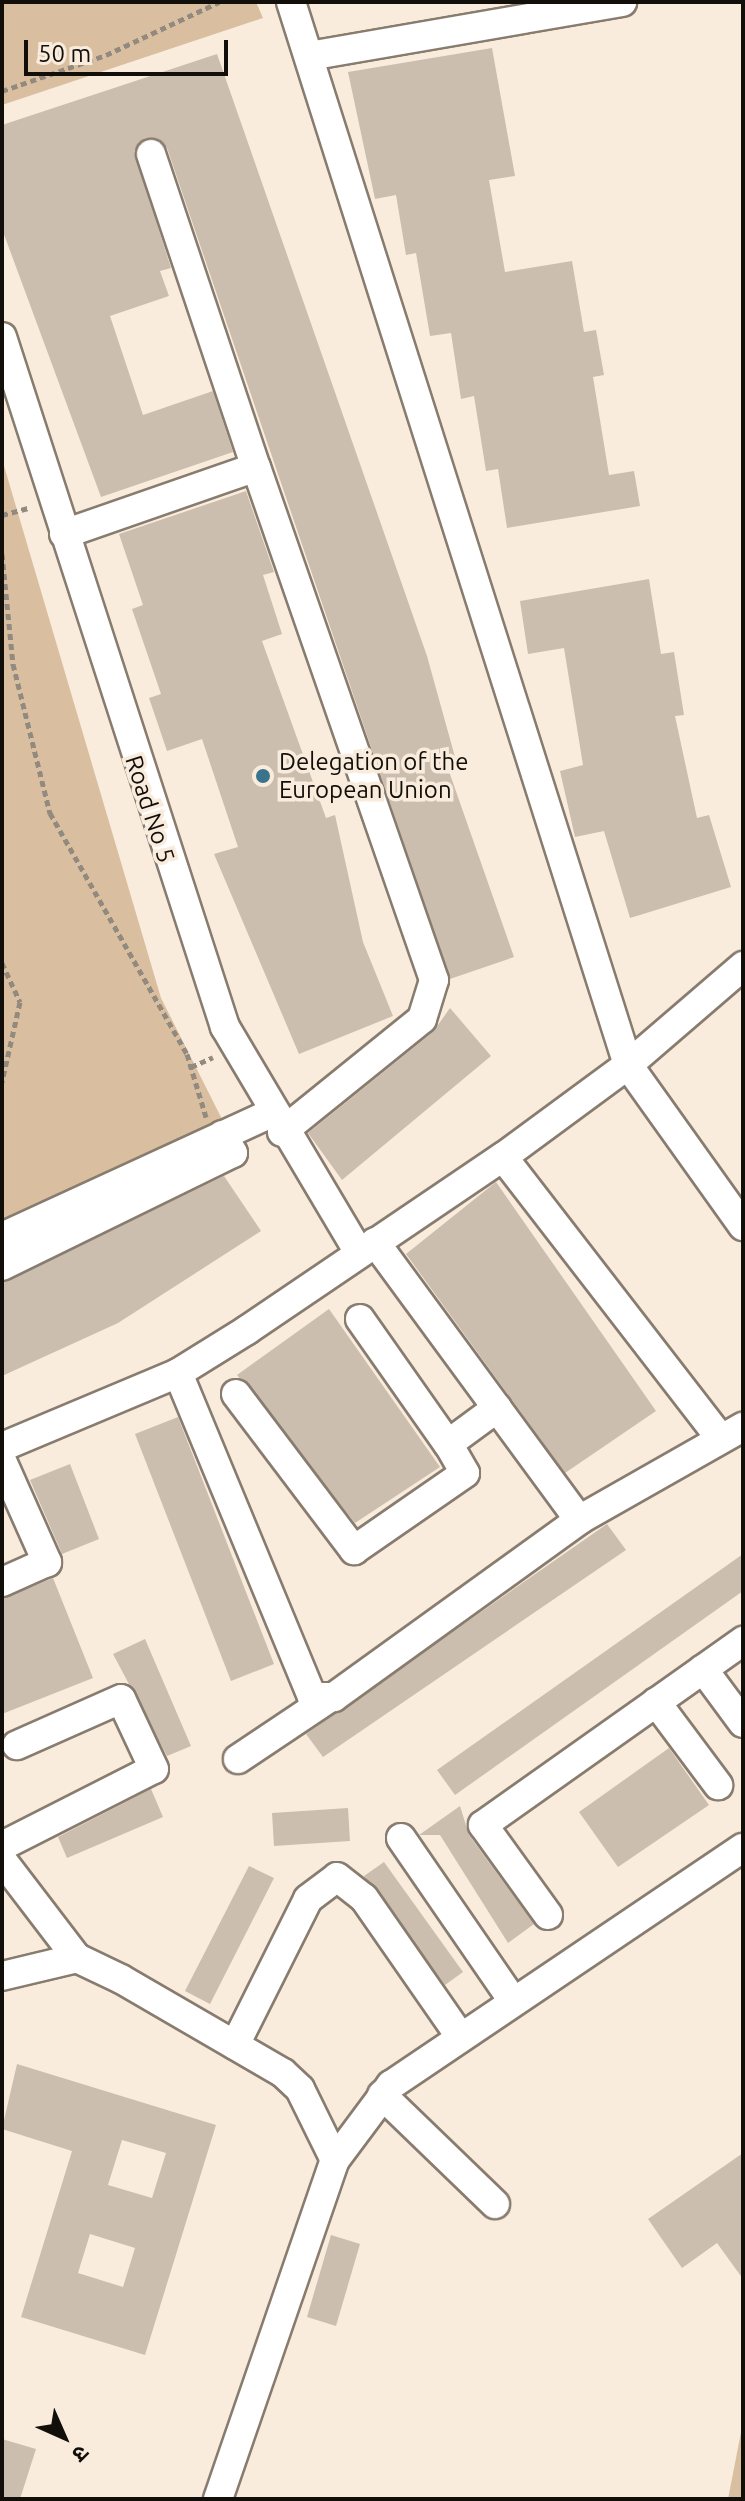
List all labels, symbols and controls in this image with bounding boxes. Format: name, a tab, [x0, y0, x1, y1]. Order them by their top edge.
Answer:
scale bar	[28, 24, 232, 74]
text: 50 m	[38, 40, 91, 67]
place label: Delegation of the European Union	[279, 748, 468, 804]
street label: Road No 5	[119, 752, 181, 866]
marker: Delegation of the European Union	[254, 767, 272, 785]
north arrow	[24, 2397, 104, 2477]
text: उ	[68, 2441, 95, 2468]

